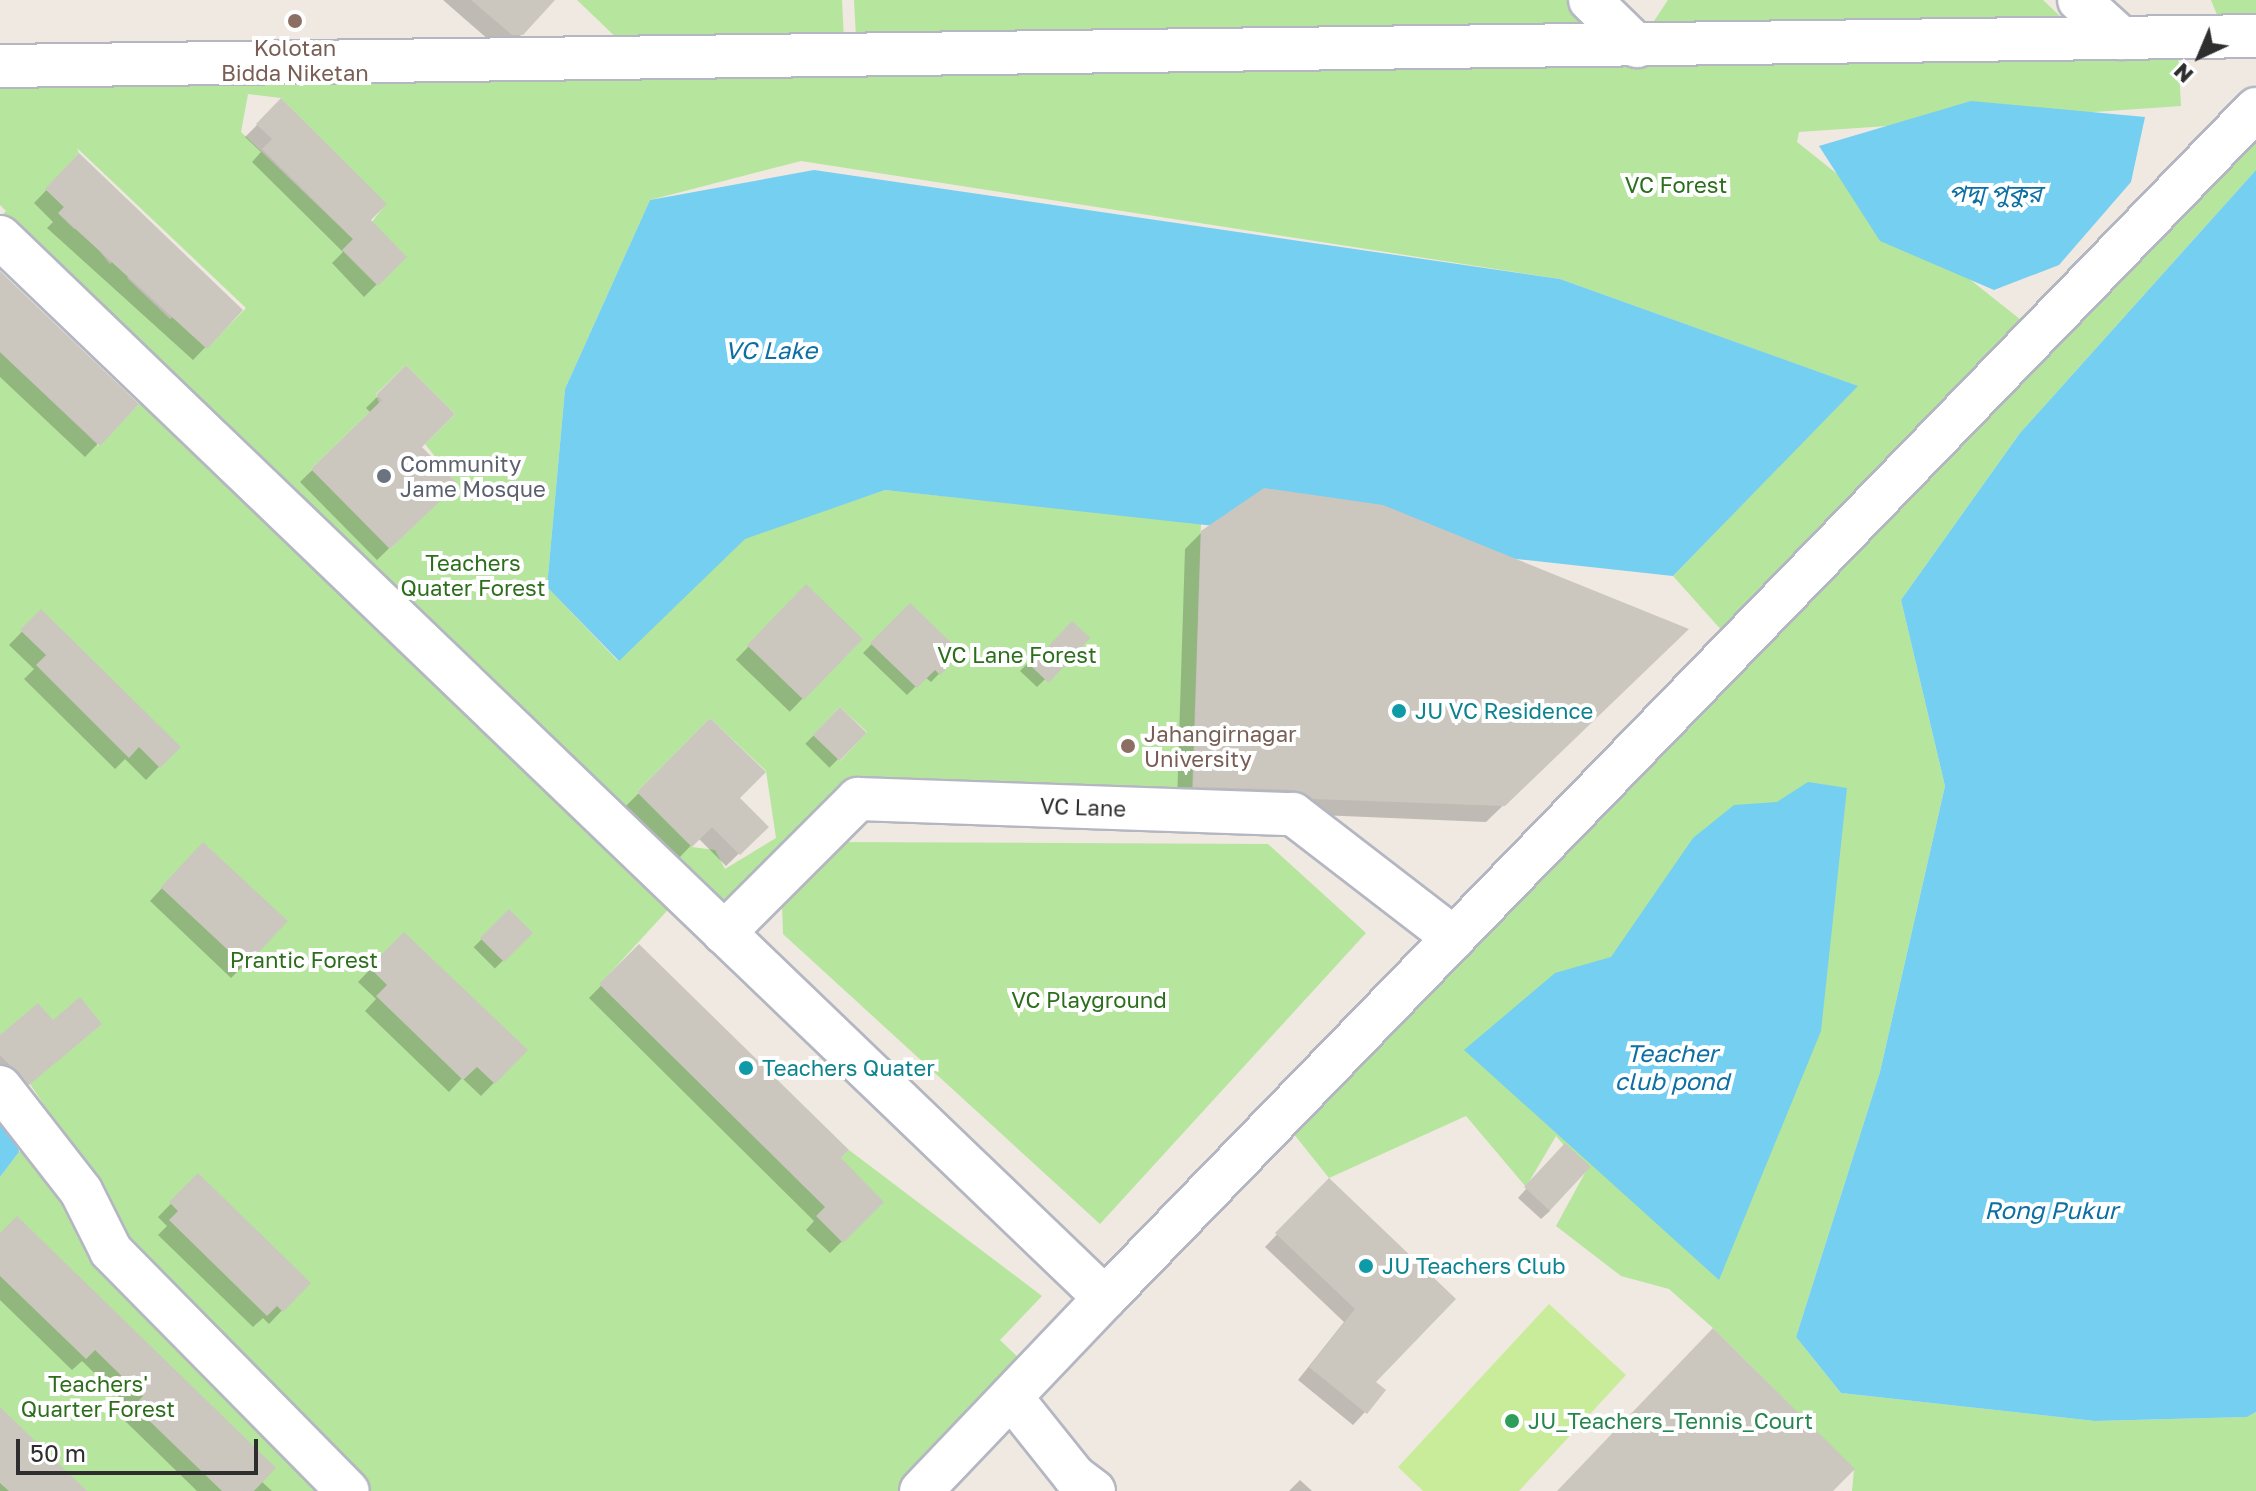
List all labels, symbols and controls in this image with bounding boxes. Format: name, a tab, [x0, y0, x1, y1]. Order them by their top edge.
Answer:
marker: Kolotan Bidda Niketan	[286, 12, 304, 30]
north arrow	[2160, 16, 2240, 96]
place label: Kolotan Bidda Niketan	[221, 34, 369, 86]
text: N	[2168, 58, 2198, 89]
park label: VC Forest	[1625, 172, 1727, 198]
water label: পদ্ম পুকুর	[1948, 179, 2042, 207]
water label: VC Lake	[725, 336, 817, 364]
place label: Community Jame Mosque	[400, 450, 546, 502]
marker: Community Jame Mosque	[375, 467, 393, 485]
park label: Teachers Quater Forest	[400, 549, 546, 600]
park label: VC Lane Forest	[937, 642, 1097, 668]
place label: JU VC Residence	[1415, 698, 1593, 724]
marker: JU VC Residence	[1390, 702, 1408, 720]
place label: Jahangirnagar University	[1144, 720, 1297, 772]
marker: Jahangirnagar University	[1119, 737, 1137, 755]
street label: VC Lane	[1039, 792, 1127, 822]
park label: Prantic Forest	[230, 947, 378, 973]
park label: VC Playground	[1011, 987, 1167, 1013]
water label: Teacher club pond	[1615, 1039, 1729, 1095]
place label: Teachers Quater	[762, 1055, 935, 1081]
marker: Teachers Quater	[737, 1059, 755, 1077]
water label: Rong Pukur	[1984, 1196, 2118, 1224]
place label: JU Teachers Club	[1382, 1253, 1565, 1279]
marker: JU Teachers Club	[1357, 1257, 1375, 1275]
park label: Teachers' Quarter Forest	[21, 1370, 175, 1422]
place label: JU_Teachers_Tennis_Court	[1528, 1408, 1813, 1434]
marker: JU_Teachers_Tennis_Court	[1503, 1412, 1521, 1430]
scale bar	[20, 1423, 262, 1473]
text: 50 m	[30, 1438, 86, 1467]

